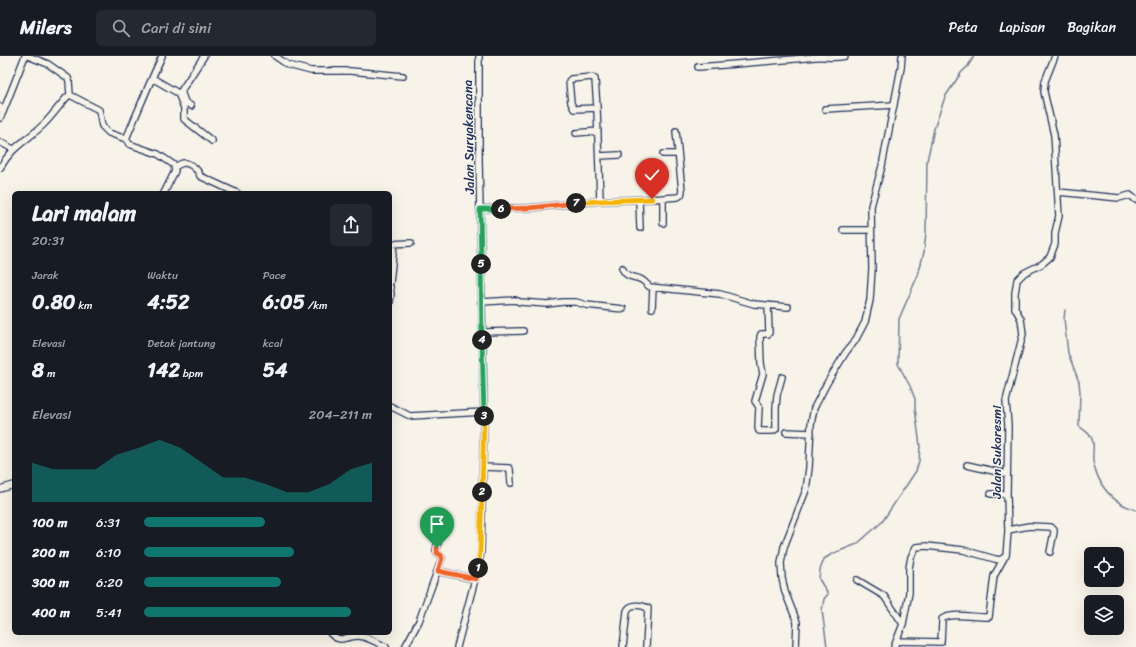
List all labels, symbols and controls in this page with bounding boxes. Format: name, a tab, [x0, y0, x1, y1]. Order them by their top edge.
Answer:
search box	[96, 10, 376, 46]
text: Milers	[20, 11, 72, 44]
text: Cari di sini	[142, 15, 211, 41]
text: Peta	[948, 15, 977, 40]
text: Lapisan	[999, 15, 1045, 40]
text: Bagikan	[1067, 15, 1116, 40]
icon: search	[110, 17, 132, 39]
street label: Jalan Suryakencana	[456, 79, 481, 195]
pin	[635, 158, 669, 199]
icon: check	[641, 164, 663, 186]
pin: 7	[566, 193, 586, 213]
text: 7	[573, 193, 579, 212]
text: Lari malam	[32, 194, 136, 233]
pin: 6	[491, 199, 511, 219]
text: 6	[498, 199, 504, 218]
button: share	[330, 204, 372, 246]
text: 20:31	[32, 229, 64, 252]
pin: 5	[471, 254, 491, 274]
text: 5	[478, 254, 484, 273]
text: Jarak	[32, 266, 59, 285]
text: Waktu	[147, 266, 178, 285]
text: Pace	[263, 266, 286, 285]
text: 0.80	[32, 285, 75, 320]
text: 4:52	[147, 285, 190, 320]
text: 6:05	[263, 285, 305, 320]
text: km	[75, 296, 93, 315]
text: /km	[305, 296, 328, 315]
pin: 4	[472, 330, 492, 350]
text: 4	[479, 330, 485, 349]
text: Elevasi	[32, 334, 65, 353]
text: Detak jantung	[147, 334, 215, 353]
text: kcal	[263, 334, 283, 353]
text: 8	[32, 353, 44, 388]
text: 142	[147, 353, 180, 388]
text: 54	[263, 353, 287, 388]
text: m	[44, 364, 55, 383]
text: bpm	[180, 364, 203, 383]
text: Elevasi	[32, 403, 71, 426]
text: 204–211 m	[309, 403, 372, 426]
street label: Jalan Sukaresmi	[985, 405, 1008, 500]
pin: 3	[474, 406, 494, 426]
text: 3	[481, 406, 487, 425]
pin: 2	[472, 482, 492, 502]
text: 2	[479, 482, 485, 501]
pin	[420, 507, 454, 548]
text: 100 m	[32, 511, 67, 534]
text: 6:31	[96, 511, 120, 534]
icon: arrive	[426, 513, 448, 535]
text: 200 m	[32, 541, 69, 564]
text: 6:10	[96, 541, 121, 564]
map controls	[1084, 547, 1124, 635]
button: locate	[1084, 547, 1124, 587]
pin: 1	[468, 558, 488, 578]
text: 1	[476, 558, 480, 577]
text: 300 m	[32, 571, 69, 594]
text: 6:20	[96, 571, 123, 594]
button: layers	[1084, 595, 1124, 635]
text: 400 m	[32, 601, 70, 624]
text: 5:41	[96, 601, 122, 624]

